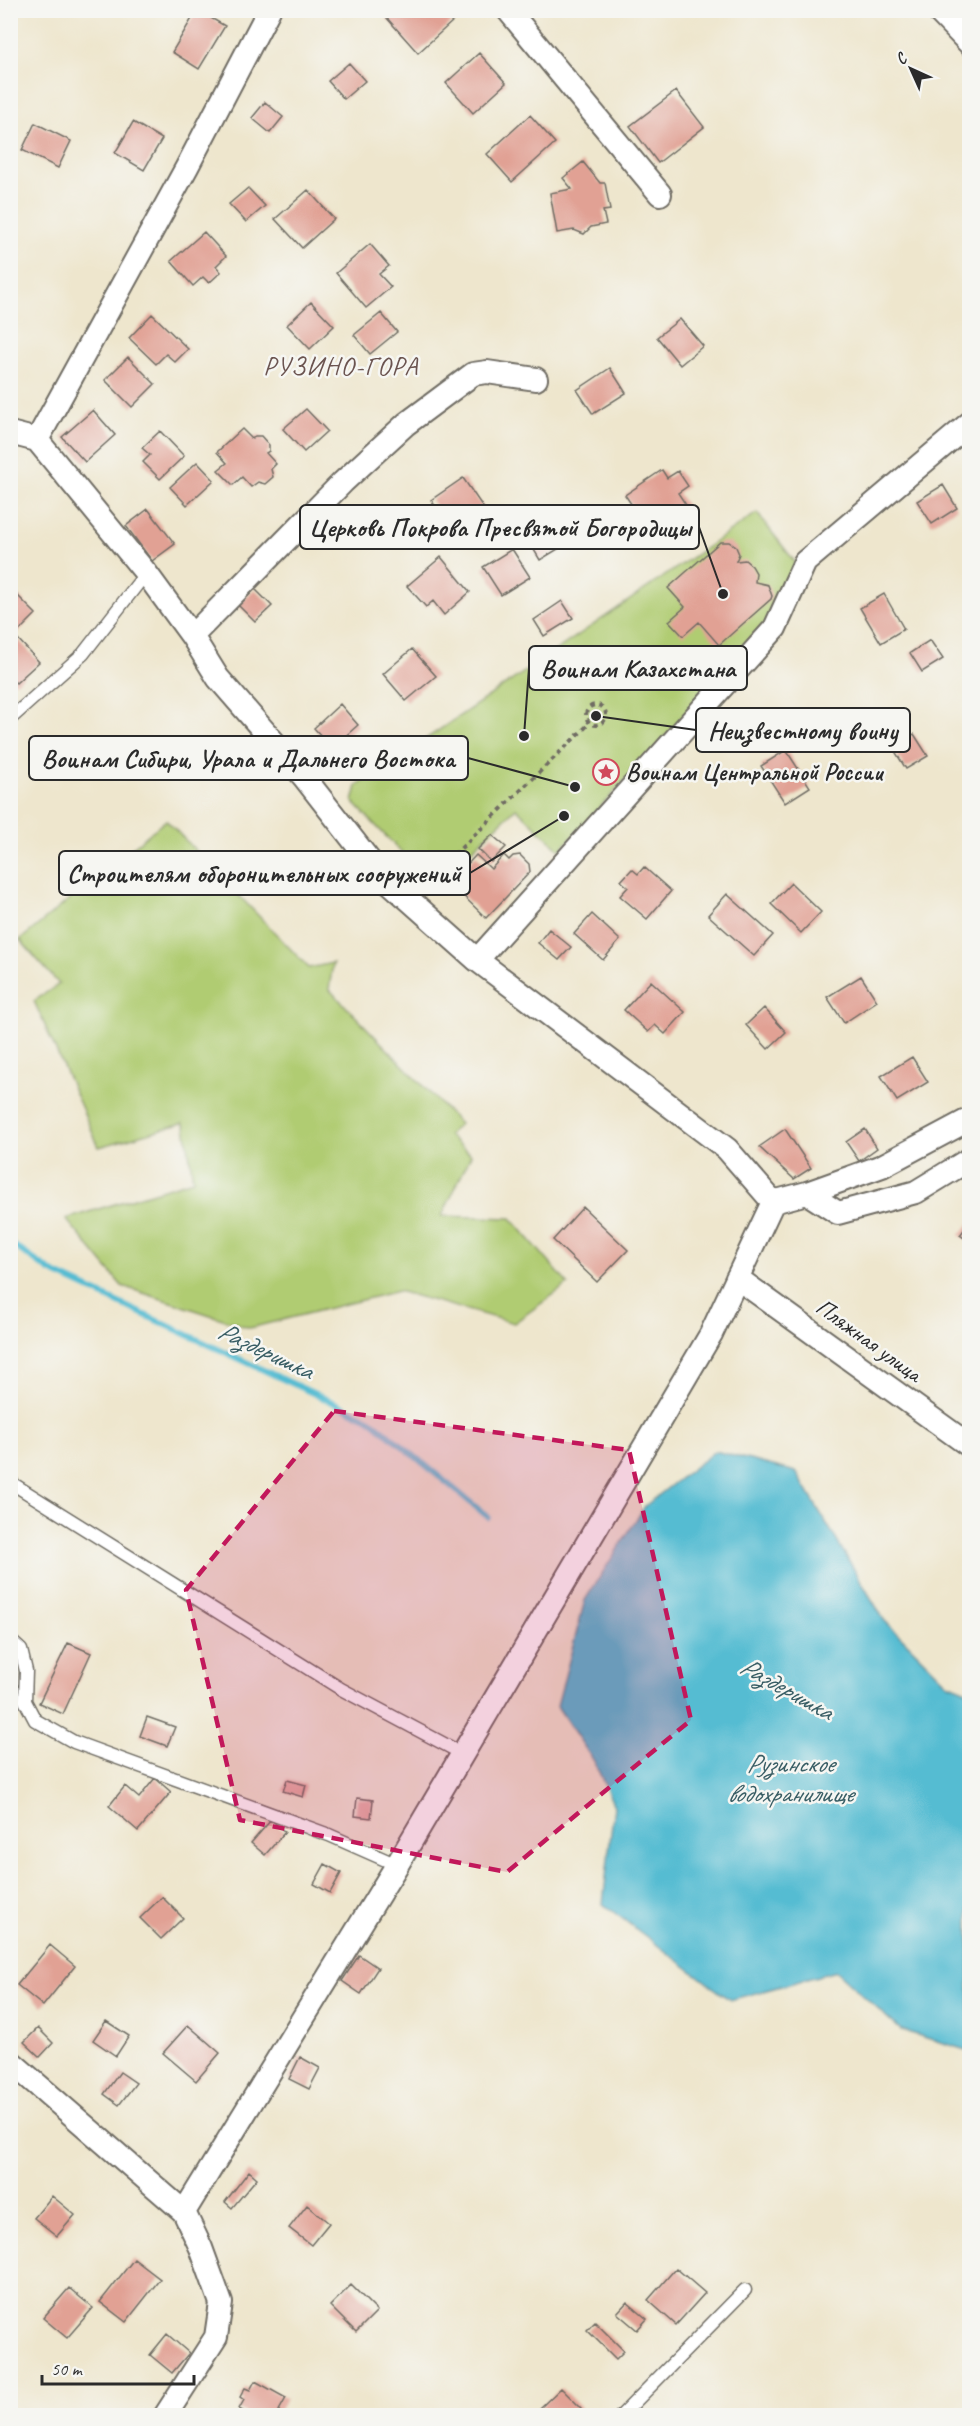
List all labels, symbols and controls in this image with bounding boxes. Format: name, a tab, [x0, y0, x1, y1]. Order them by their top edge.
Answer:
north arrow	[881, 39, 941, 99]
text: С	[891, 48, 912, 69]
district label: РУЗИНО-ГОРА	[263, 350, 419, 383]
callout: Церковь Покрова Пресвятой Богородицы	[300, 505, 699, 549]
text: Церковь Покрова Пресвятой Богородицы	[309, 511, 694, 544]
callout: Воинам Казахстана	[529, 646, 747, 690]
text: Воинам Казахстана	[541, 652, 738, 685]
callout: Неизвестному воину	[696, 708, 910, 752]
text: Неизвестному воину	[708, 714, 900, 747]
callout: Воинам Сибири, Урала и Дальнего Востока	[29, 736, 468, 780]
text: Воинам Сибири, Урала и Дальнего Востока	[41, 742, 457, 775]
place icon: Воинам Центральной России	[591, 757, 621, 787]
place label: Воинам Центральной России	[626, 757, 885, 787]
callout: Строителям оборонительных сооружений	[59, 851, 470, 895]
text: Строителям оборонительных сооружений	[67, 857, 463, 890]
street label: Пляжная улица	[810, 1291, 930, 1390]
water label: Раздеришка	[213, 1314, 321, 1388]
water label: Раздеришка	[734, 1649, 841, 1729]
water label: Рузинское водохранилище	[727, 1747, 856, 1810]
scale bar	[42, 2348, 194, 2386]
text: 50 m	[51, 2358, 84, 2380]

